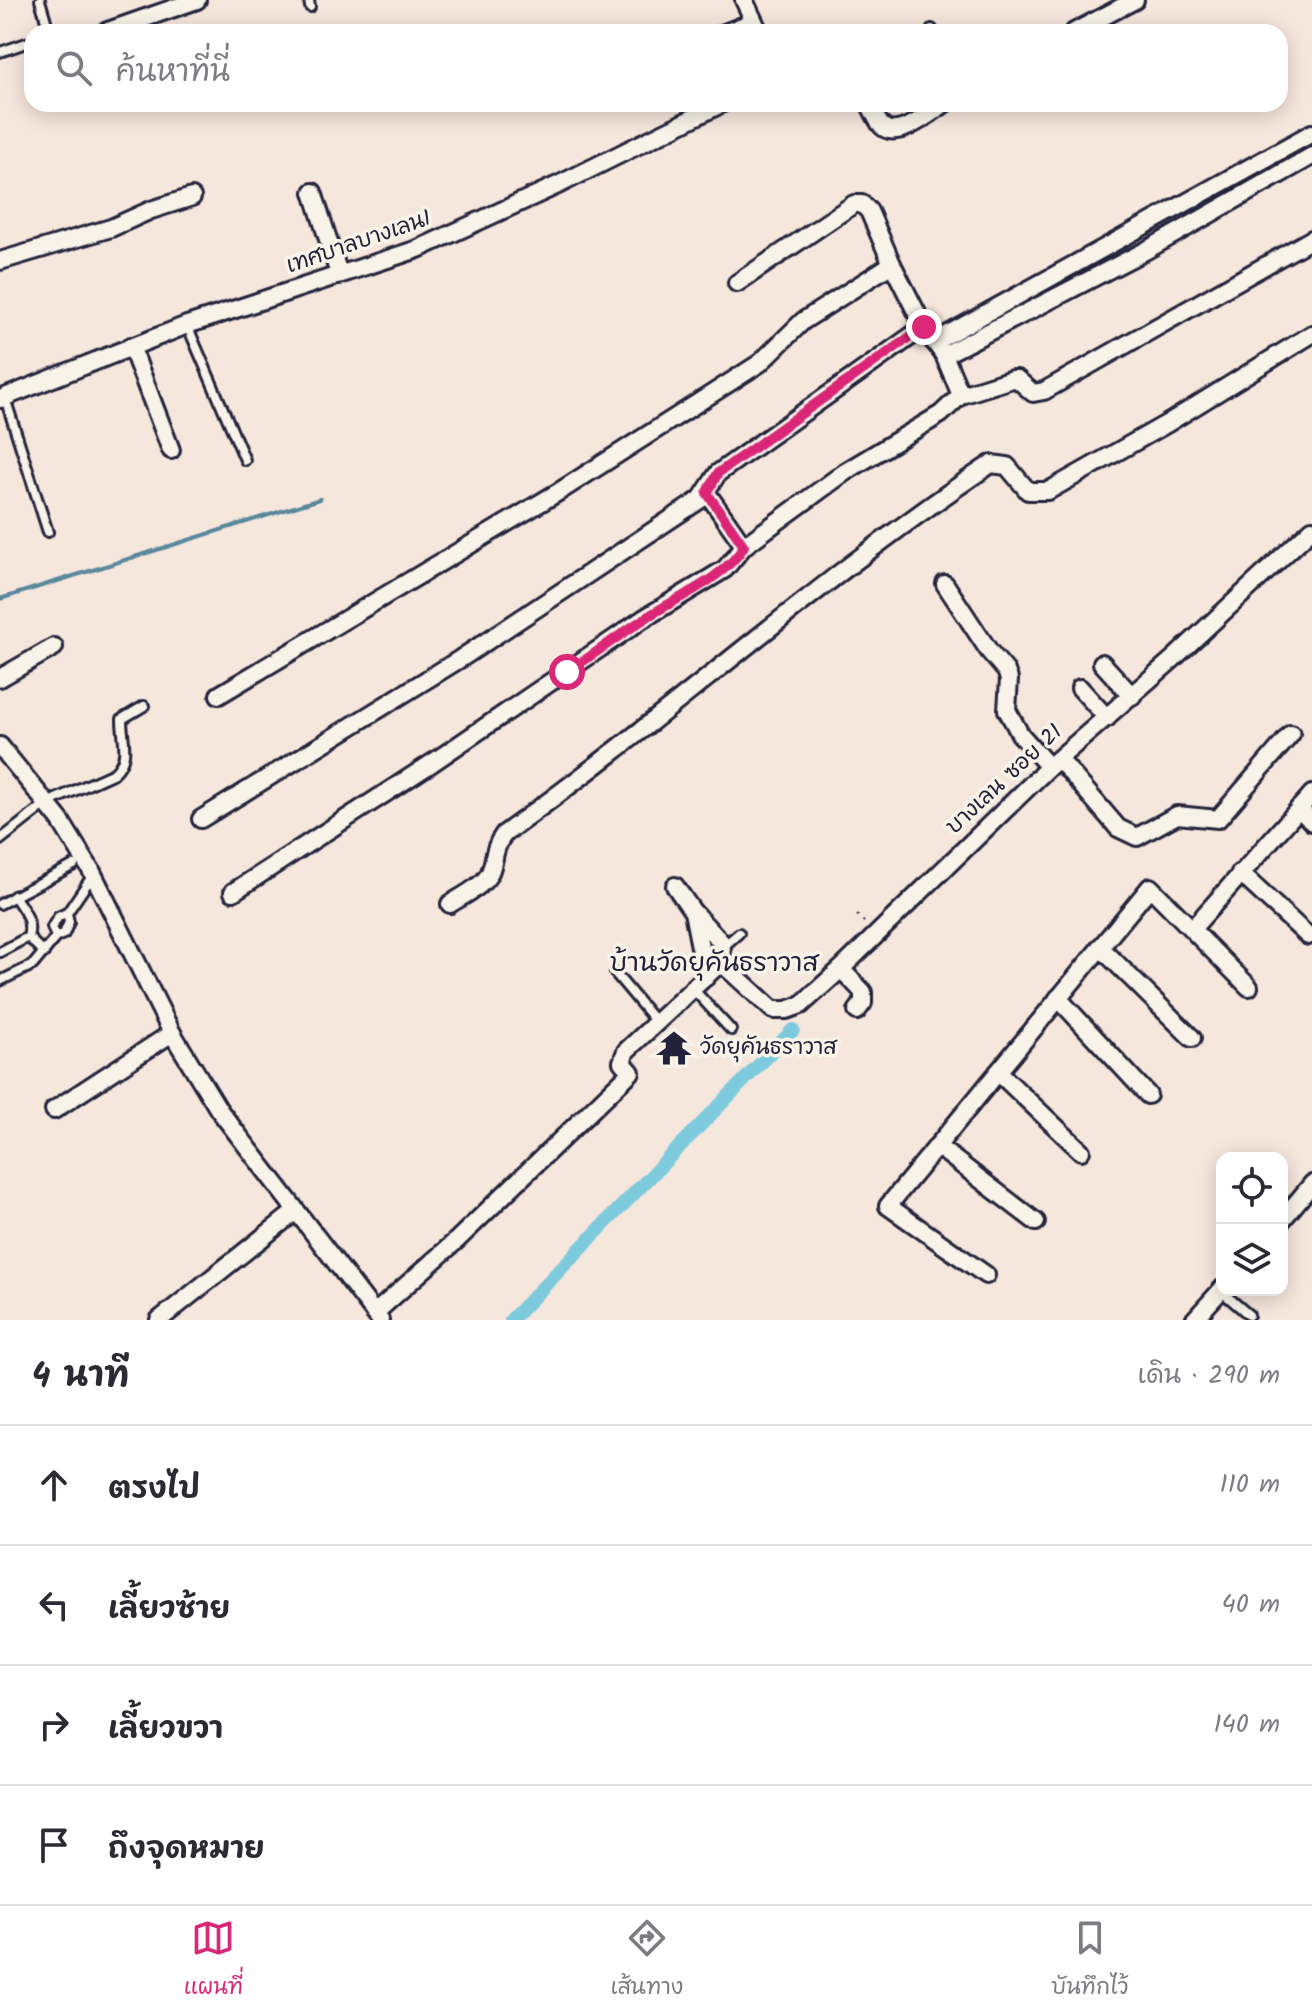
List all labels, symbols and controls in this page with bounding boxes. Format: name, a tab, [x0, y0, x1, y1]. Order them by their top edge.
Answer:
search box	[24, 24, 1288, 112]
icon: search	[52, 46, 96, 90]
text: ค้นหาที่นี่	[116, 49, 230, 97]
street label: เทศบาลบางเลน1	[282, 202, 436, 284]
route end	[906, 309, 942, 345]
route start	[549, 654, 585, 690]
street label: บางเลน ซอย 21	[939, 716, 1071, 844]
district label: บ้านวัดยุคันธราวาส	[610, 943, 819, 985]
temple icon: วัดยุคันธราวาส	[655, 1029, 693, 1067]
place label: วัดยุคันธราวาส	[700, 1031, 838, 1066]
map controls	[1216, 1152, 1288, 1296]
button: locate	[1216, 1152, 1288, 1224]
button: layers	[1216, 1224, 1288, 1296]
text: 4 นาที	[32, 1350, 129, 1404]
text: เดิน · 290 m	[1138, 1355, 1280, 1397]
icon: ahead	[32, 1463, 76, 1507]
text: 110 m	[1220, 1464, 1280, 1506]
text: ตรงไป	[108, 1466, 200, 1514]
icon: left	[32, 1583, 76, 1627]
text: 40 m	[1222, 1584, 1280, 1626]
text: เลี้ยวซ้าย	[108, 1586, 230, 1634]
icon: right	[32, 1703, 76, 1747]
text: 140 m	[1213, 1704, 1280, 1746]
text: เลี้ยวขวา	[108, 1706, 223, 1754]
icon: arrive	[32, 1823, 76, 1867]
text: ถึงจุดหมาย	[108, 1826, 265, 1874]
tab: แผนที่	[184, 1916, 243, 2006]
tab: เส้นทาง	[611, 1916, 683, 2006]
tab: บันทึกไว้	[1051, 1916, 1128, 2006]

